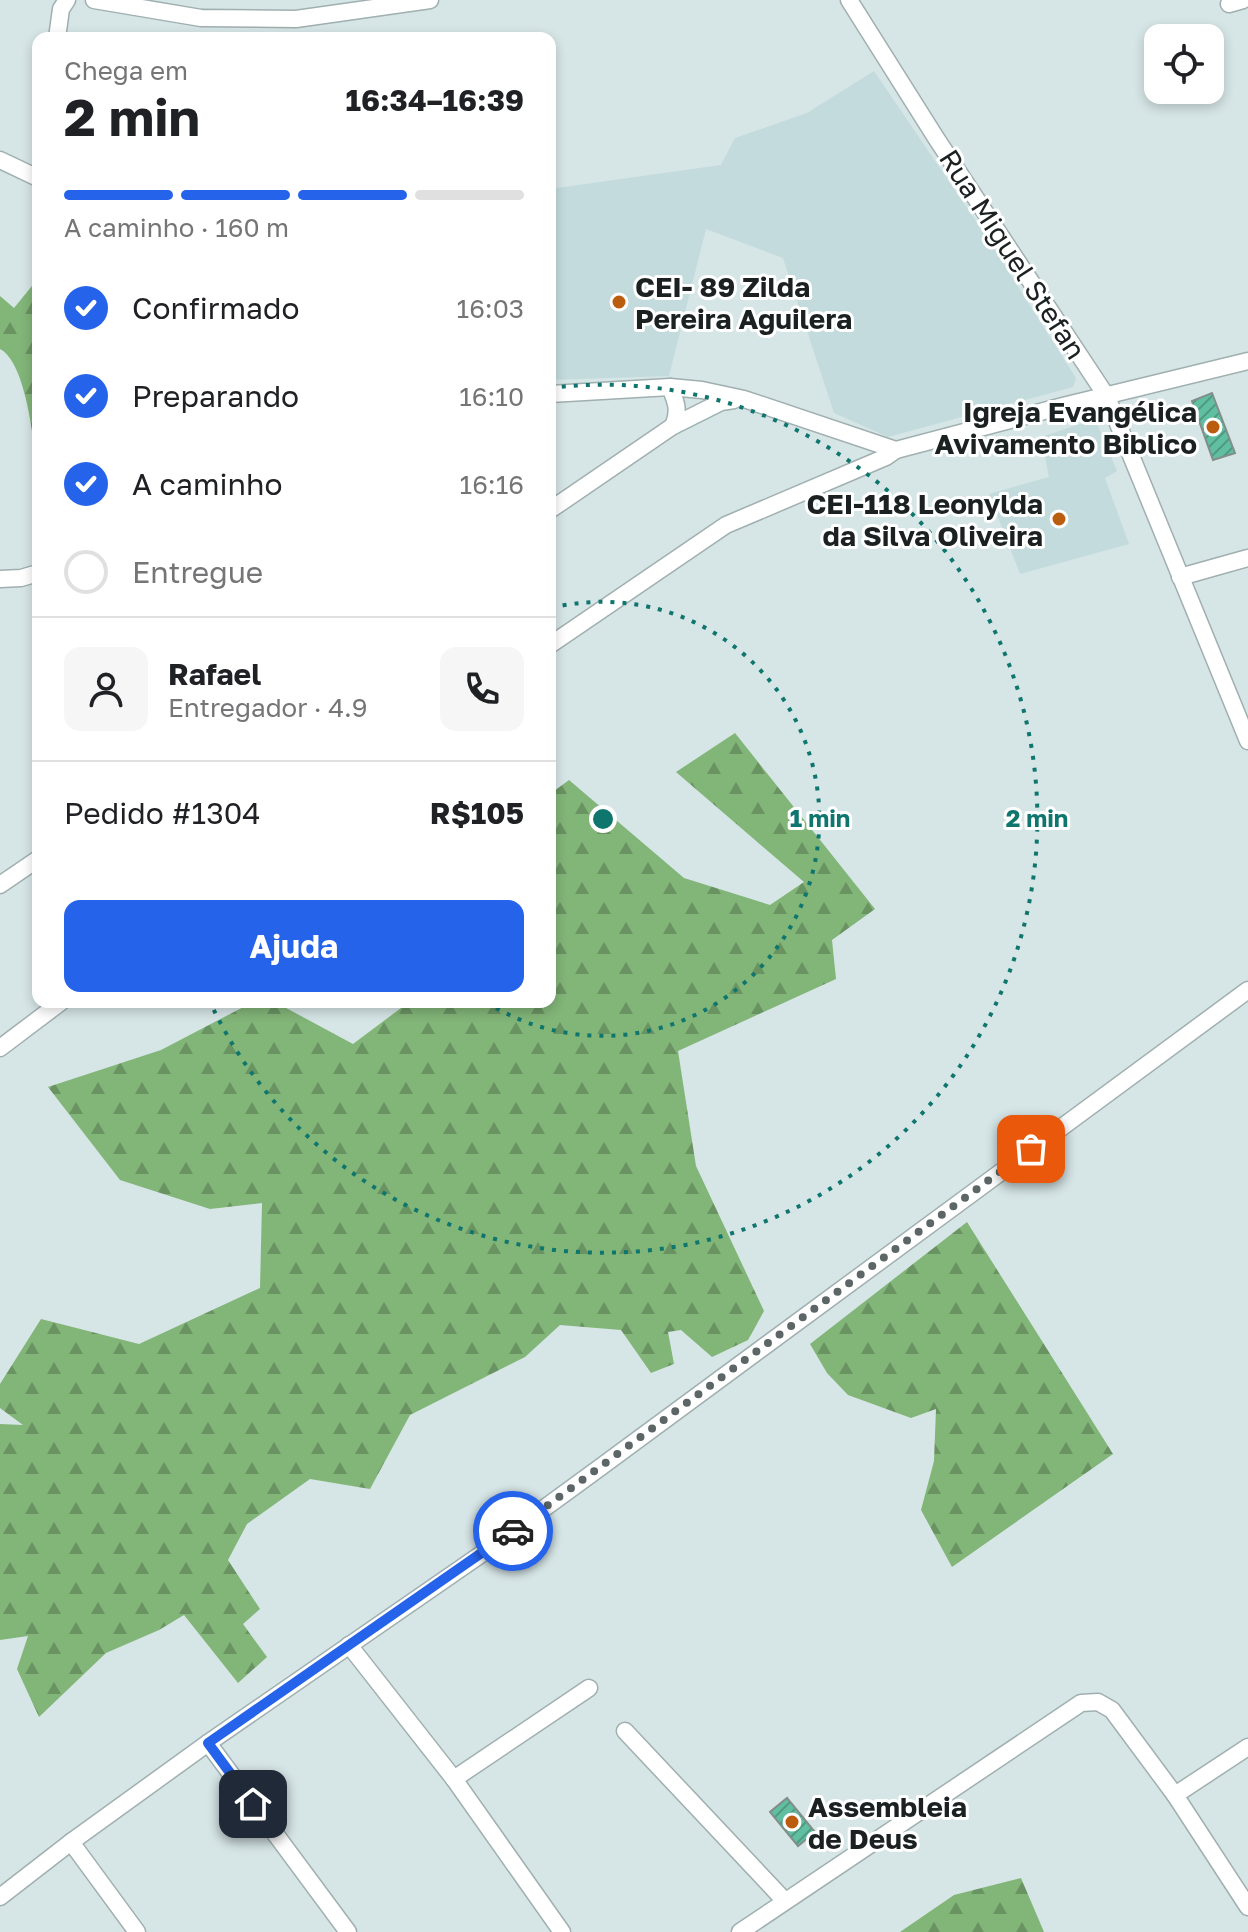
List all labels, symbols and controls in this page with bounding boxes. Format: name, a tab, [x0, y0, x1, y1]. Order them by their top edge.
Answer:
map controls	[1144, 24, 1224, 104]
button: locate	[1144, 24, 1224, 104]
text: Chega em	[64, 55, 188, 86]
text: 16:34–16:39	[346, 82, 524, 118]
text: 2 min	[64, 85, 200, 147]
street label: Rua Miguel Stefan	[933, 143, 1093, 365]
text: A caminho · 160 m	[64, 212, 289, 243]
place label: CEI- 89 Zilda Pereira Aguilera	[635, 270, 852, 335]
icon: check	[64, 286, 108, 330]
text: Confirmado	[132, 290, 300, 326]
text: 16:03	[457, 293, 524, 324]
marker: CEI- 89 Zilda Pereira Aguilera	[610, 293, 628, 311]
icon: check	[64, 374, 108, 418]
text: Preparando	[132, 378, 299, 414]
text: 16:10	[459, 381, 524, 412]
place label: Igreja Evangélica Avivamento Biblico	[935, 395, 1197, 460]
marker: Igreja Evangélica Avivamento Biblico	[1204, 418, 1222, 436]
icon: check	[64, 462, 108, 506]
text: A caminho	[132, 466, 282, 502]
text: 16:16	[460, 469, 524, 500]
place label: CEI-118 Leonylda da Silva Oliveira	[806, 487, 1043, 552]
marker: CEI-118 Leonylda da Silva Oliveira	[1050, 510, 1068, 528]
text: Entregue	[132, 554, 263, 590]
button: person	[64, 647, 148, 731]
button: phone	[440, 647, 524, 731]
text: Rafael	[168, 656, 261, 692]
text: Entregador · 4.9	[168, 692, 368, 723]
text: Pedido #1304	[64, 795, 261, 831]
text: R$105	[430, 795, 524, 831]
text: 1 min	[790, 803, 850, 832]
text: 2 min	[1006, 803, 1068, 832]
centre of rings	[589, 805, 617, 833]
button: Ajuda	[64, 900, 524, 992]
pin	[997, 1115, 1065, 1183]
icon: bag	[1009, 1127, 1053, 1171]
courier	[473, 1491, 553, 1571]
icon: car	[491, 1509, 535, 1553]
pin	[219, 1770, 287, 1838]
icon: home	[231, 1782, 275, 1826]
place label: Assembleia de Deus	[808, 1790, 967, 1855]
marker: Assembleia de Deus	[783, 1813, 801, 1831]

